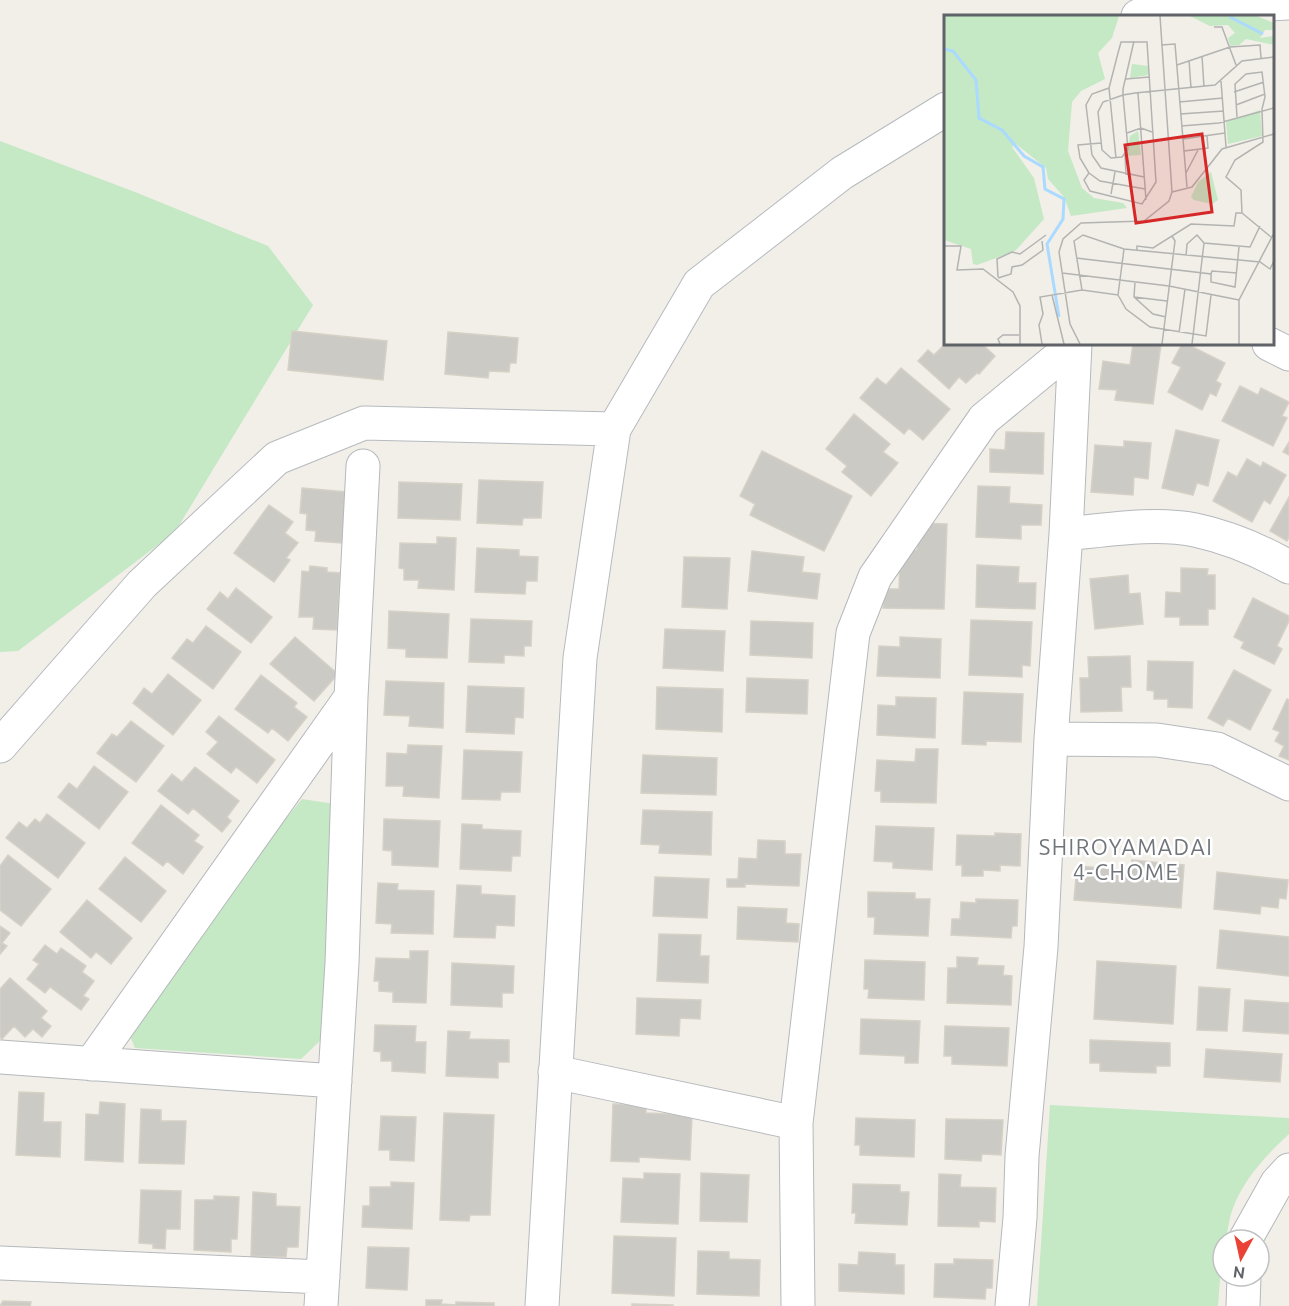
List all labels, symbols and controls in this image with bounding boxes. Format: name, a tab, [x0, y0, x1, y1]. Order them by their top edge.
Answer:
inset map	[944, 15, 1274, 345]
district label: SHIROYAMADAI 4-CHOME	[1039, 834, 1213, 884]
north arrow	[1211, 1228, 1271, 1288]
text: N	[1232, 1263, 1246, 1283]

